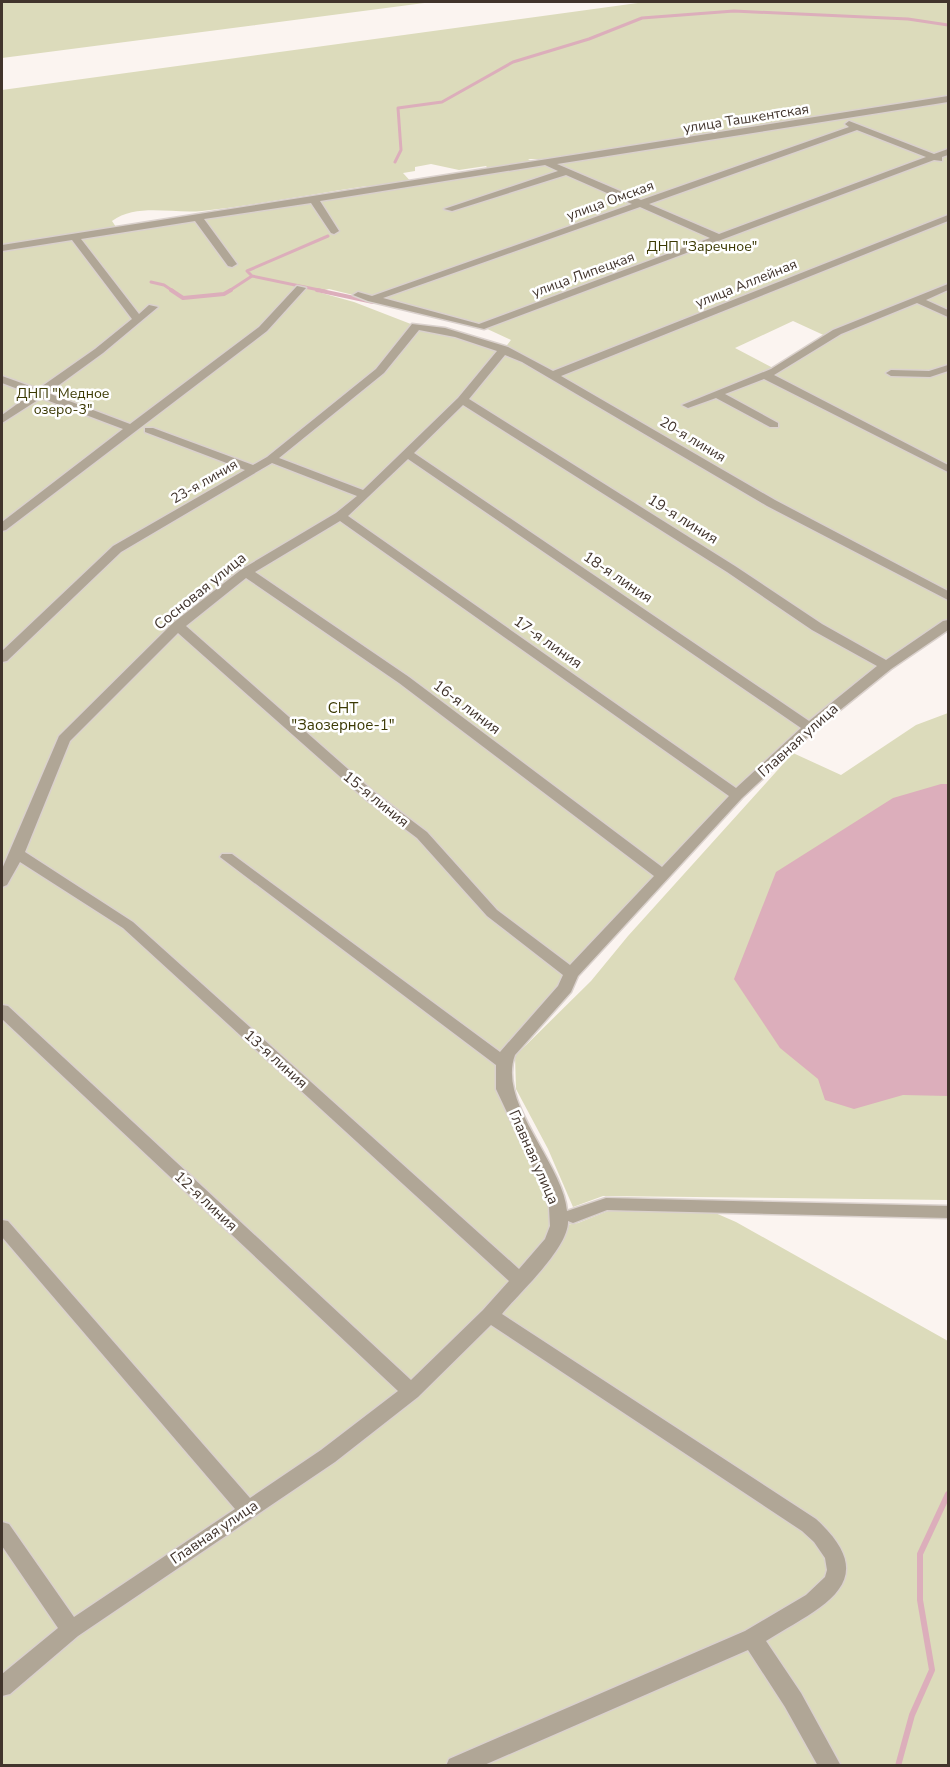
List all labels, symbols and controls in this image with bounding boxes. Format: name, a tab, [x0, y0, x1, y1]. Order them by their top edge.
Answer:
street label: улица Ташкентская	[682, 99, 810, 138]
street label: улица Омская	[564, 176, 656, 225]
park label: ДНП "Заречное"	[647, 237, 757, 256]
street label: улица Липецкая	[529, 247, 637, 302]
street label: улица Аллейная	[693, 254, 800, 313]
park label: ДНП "Медное озеро-3"	[17, 384, 109, 419]
street label: 20-я линия	[656, 412, 729, 467]
street label: 23-я линия	[167, 455, 241, 508]
street label: 19-я линия	[644, 490, 722, 548]
street label: 18-я линия	[580, 547, 656, 607]
street label: Сосновая улица	[150, 548, 250, 634]
street label: 17-я линия	[510, 611, 586, 673]
street label: 16-я линия	[429, 675, 505, 739]
park label: СНТ "Заозерное-1"	[291, 698, 395, 735]
street label: Главная улица	[754, 699, 842, 781]
street label: 15-я линия	[339, 766, 413, 832]
street label: 13-я линия	[240, 1025, 312, 1093]
street label: Главная улица	[504, 1107, 564, 1207]
street label: 12-я линия	[170, 1167, 242, 1235]
street label: Главная улица	[166, 1495, 262, 1569]

